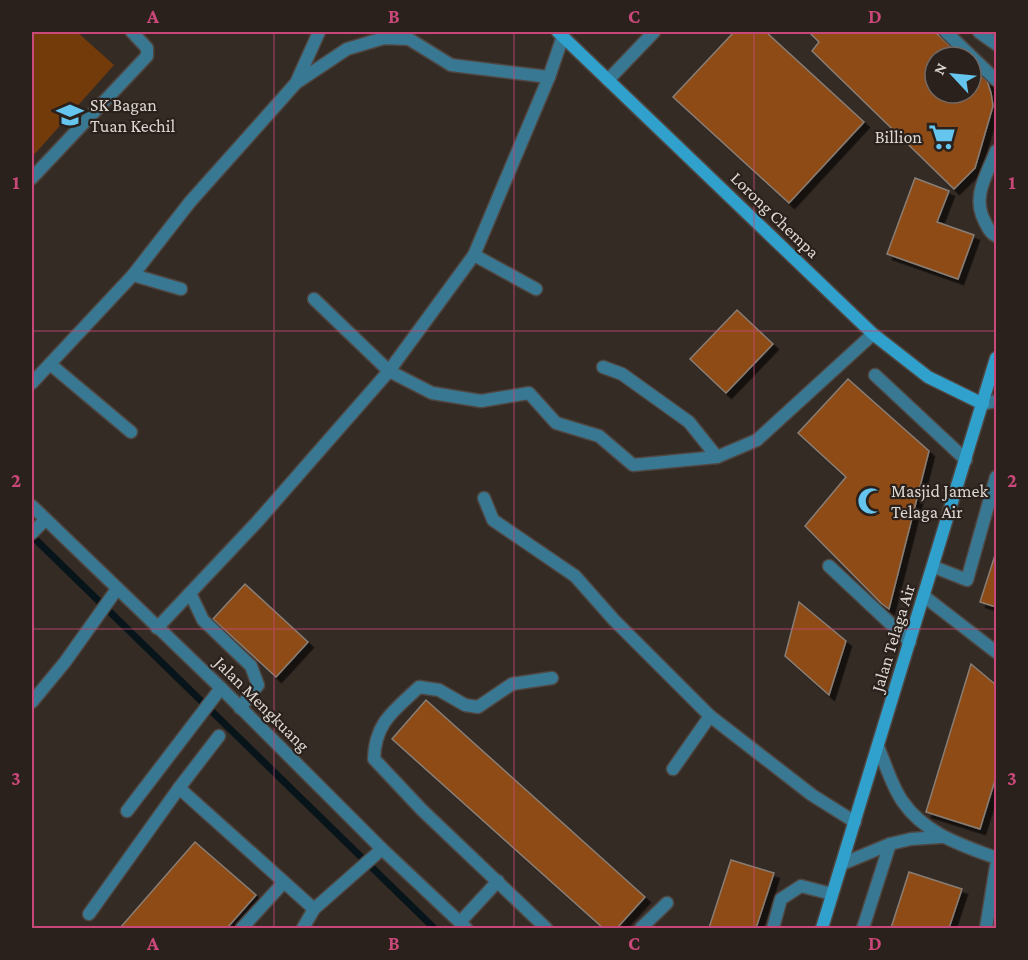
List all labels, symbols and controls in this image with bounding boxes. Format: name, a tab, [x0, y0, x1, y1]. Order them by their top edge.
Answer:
text: A	[146, 5, 160, 27]
text: B	[388, 5, 400, 27]
text: C	[628, 5, 640, 27]
text: D	[868, 5, 882, 27]
north arrow	[923, 45, 983, 105]
text: N	[930, 60, 950, 77]
place label: SK Bagan Tuan Kechil	[90, 95, 175, 136]
school or university icon: SK Bagan Tuan Kechil	[55, 100, 85, 130]
supermarket icon: Billion	[927, 122, 957, 152]
place label: Billion	[875, 127, 922, 147]
street label: Lorong Chempa	[727, 168, 823, 262]
text: 1	[12, 171, 20, 193]
text: 1	[1008, 171, 1016, 193]
text: 2	[11, 469, 21, 491]
text: 2	[1007, 469, 1017, 491]
place label: Masjid Jamek Telaga Air	[891, 481, 988, 522]
mosque icon: Masjid Jamek Telaga Air	[856, 486, 886, 516]
street label: Jalan Telaga Air	[867, 581, 919, 696]
street label: Jalan Mengkuang	[209, 651, 314, 756]
text: 3	[11, 767, 21, 789]
text: 3	[1007, 767, 1017, 789]
text: A	[146, 932, 160, 954]
text: B	[388, 932, 400, 954]
text: C	[628, 932, 640, 954]
text: D	[868, 932, 882, 954]

